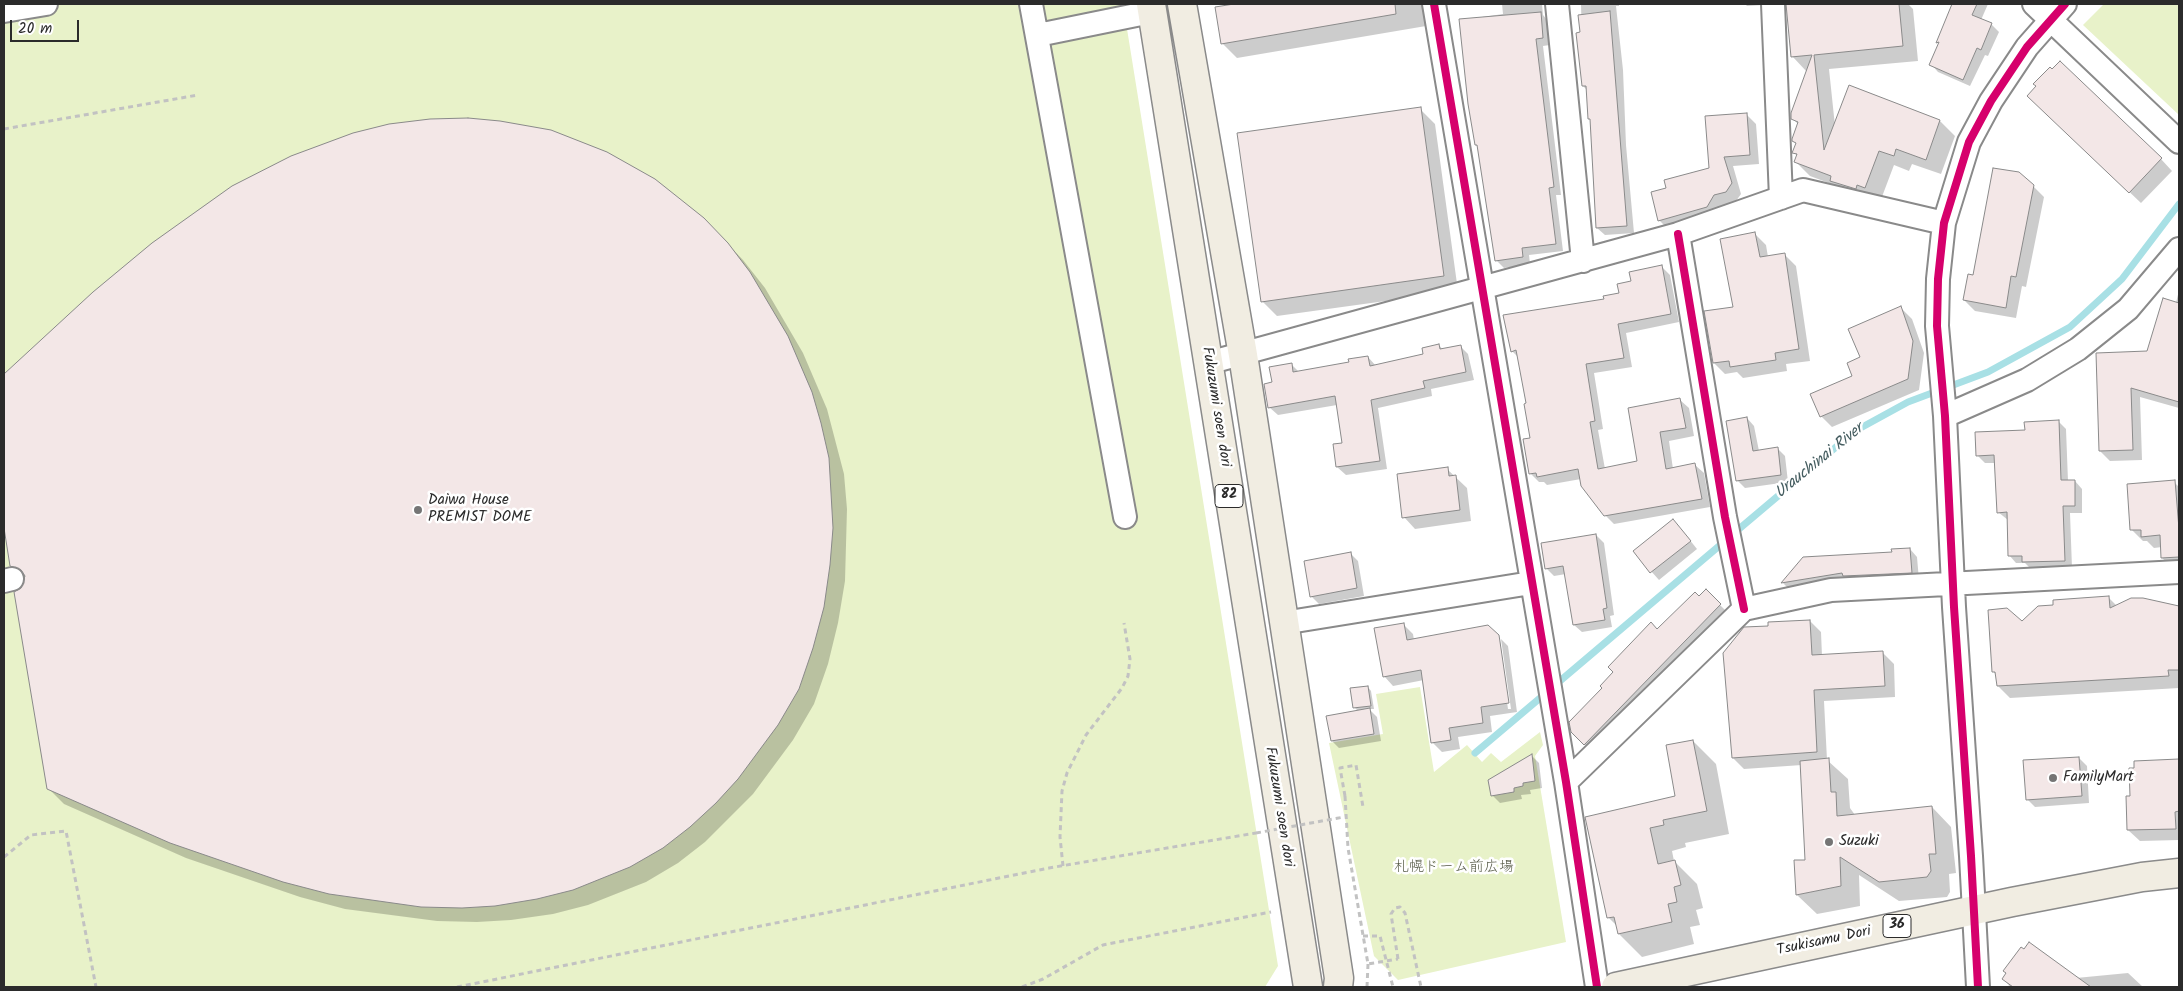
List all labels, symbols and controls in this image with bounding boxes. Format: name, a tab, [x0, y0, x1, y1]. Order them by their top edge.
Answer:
scale bar	[12, 10, 81, 42]
text: 20 m	[18, 17, 52, 41]
street label: Fukuzumi soen dori	[1197, 346, 1233, 468]
water label: Urauchinai River	[1772, 420, 1868, 504]
road number: 82	[1215, 484, 1243, 508]
place label: Daiwa House PREMIST DOME	[428, 492, 532, 527]
marker: Daiwa House PREMIST DOME	[412, 504, 424, 516]
street label: Fukuzumi soen dori	[1260, 746, 1296, 868]
place label: FamilyMart	[2063, 769, 2134, 787]
marker: FamilyMart	[2047, 772, 2059, 784]
place label: Suzuki	[1839, 833, 1879, 851]
marker: Suzuki	[1823, 836, 1835, 848]
park label: 札幌ドーム前広場	[1394, 859, 1514, 877]
road number: 36	[1883, 914, 1911, 938]
street label: Tsukisamu Dori	[1775, 923, 1873, 961]

